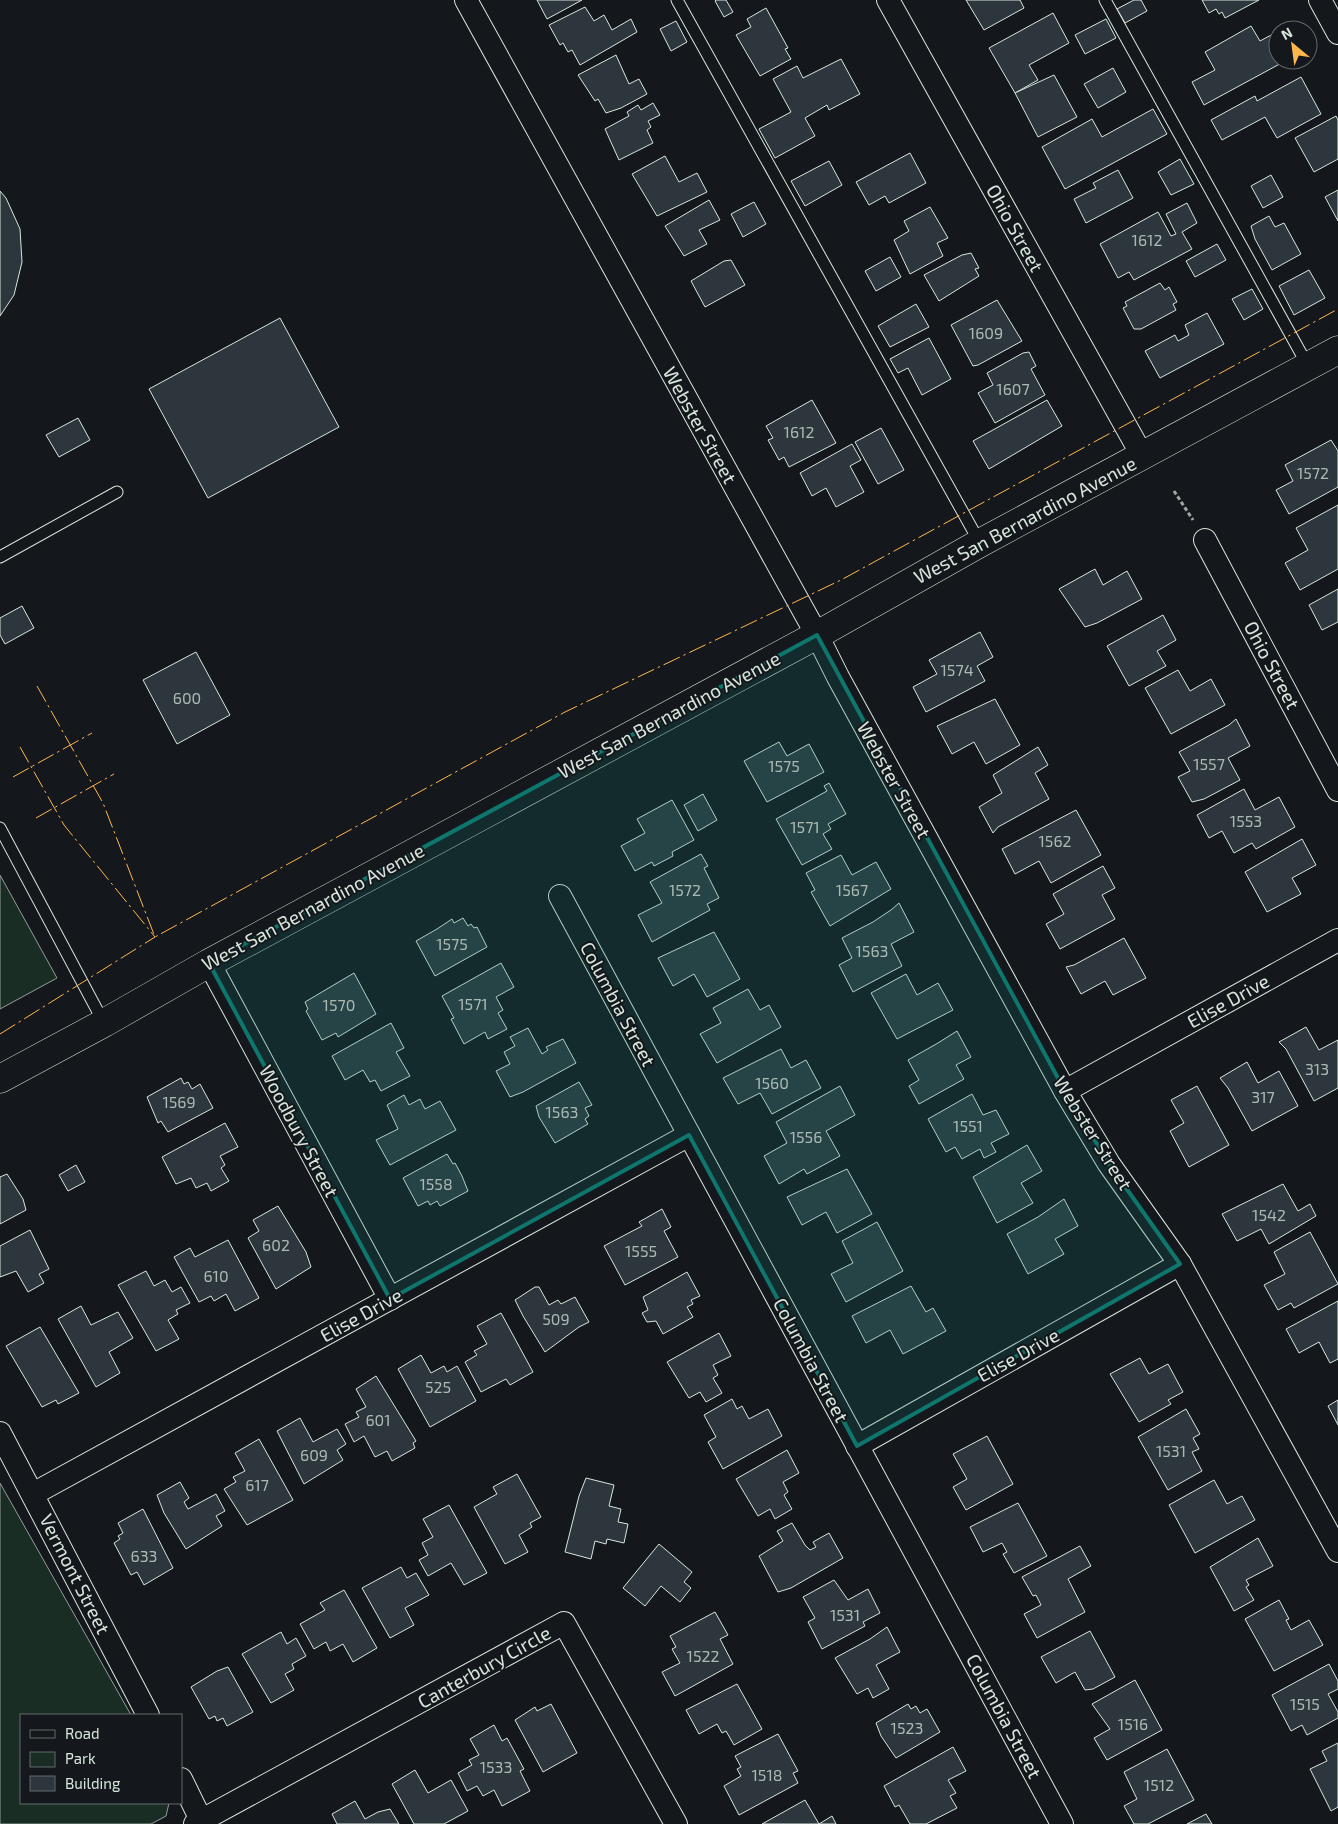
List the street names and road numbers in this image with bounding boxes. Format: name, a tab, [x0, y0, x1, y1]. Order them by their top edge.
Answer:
street label: Ohio Street	[982, 180, 1049, 275]
street label: Webster Street	[659, 362, 742, 487]
street label: West San Bernardino Avenue	[910, 451, 1140, 588]
street label: Ohio Street	[1240, 617, 1305, 713]
street label: West San Bernardino Avenue	[554, 646, 784, 783]
street label: Webster Street	[853, 717, 936, 842]
street label: West San Bernardino Avenue	[198, 838, 428, 975]
street label: Columbia Street	[576, 938, 661, 1070]
street label: Elise Drive	[1183, 969, 1273, 1032]
street label: Woodbury Street	[255, 1061, 344, 1201]
street label: Webster Street	[1049, 1071, 1138, 1194]
street label: Elise Drive	[316, 1283, 406, 1346]
street label: Columbia Street	[769, 1294, 854, 1426]
street label: Elise Drive	[973, 1323, 1063, 1386]
street label: Vermont Street	[35, 1510, 116, 1638]
street label: Canterbury Circle	[413, 1620, 554, 1713]
street label: Columbia Street	[962, 1650, 1047, 1782]

